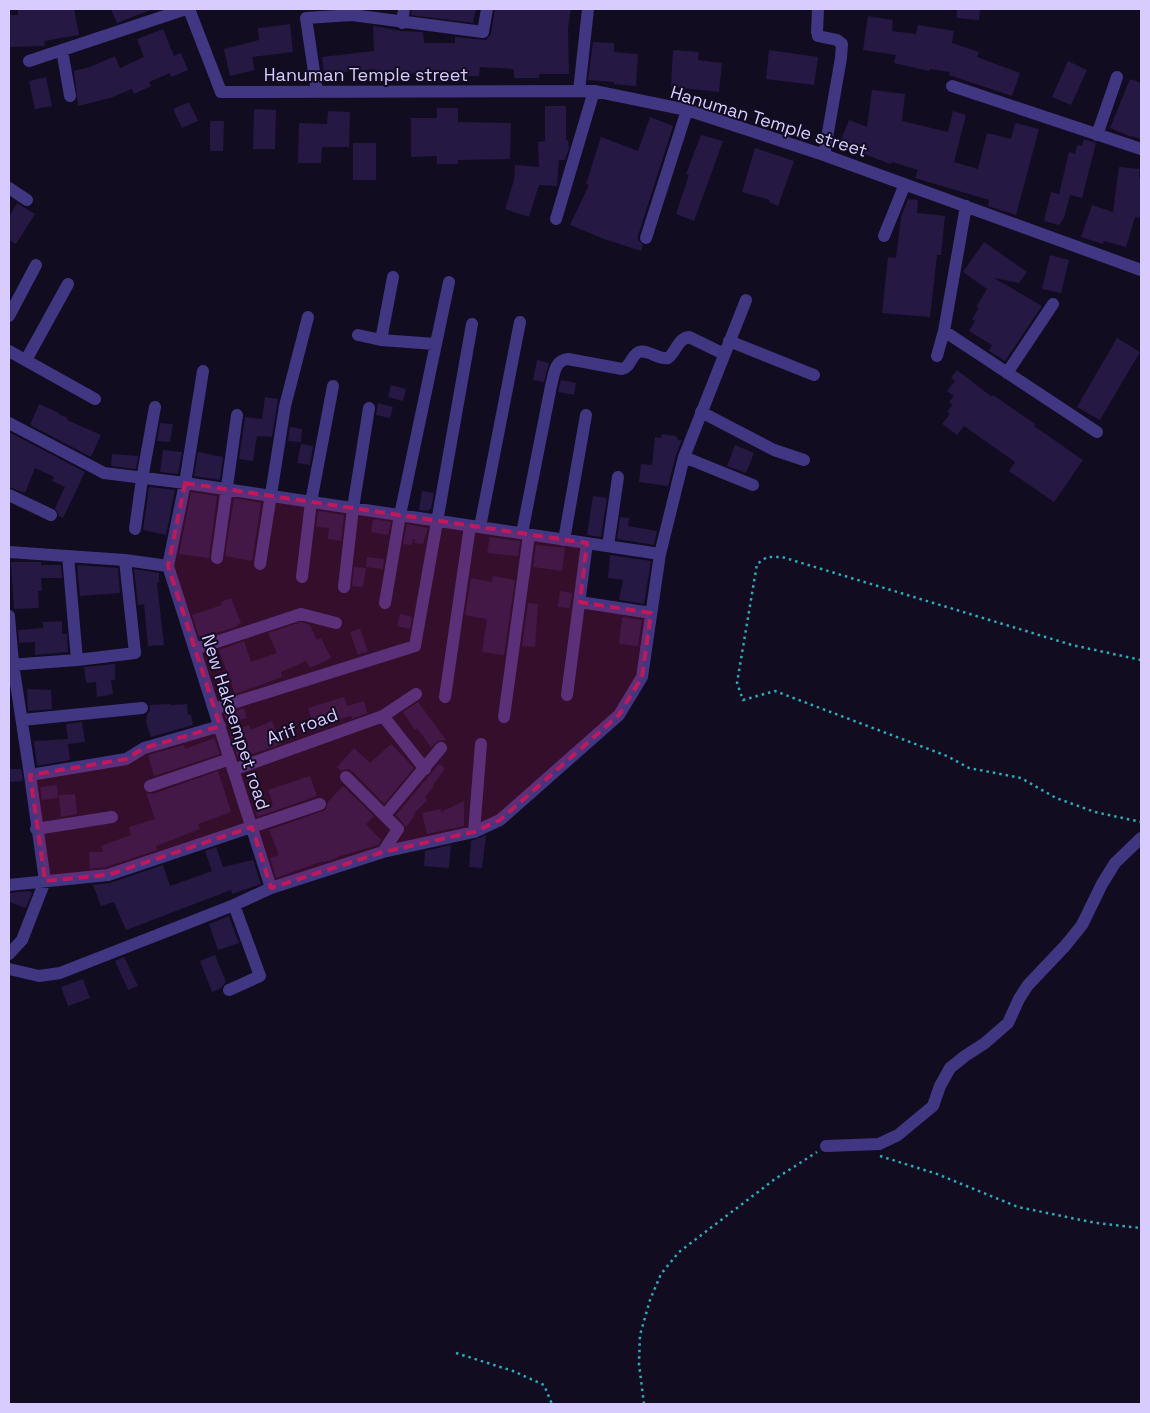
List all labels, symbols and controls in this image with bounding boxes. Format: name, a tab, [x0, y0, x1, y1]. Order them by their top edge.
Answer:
street label: Hanuman Temple street	[264, 63, 468, 86]
street label: Hanuman Temple street	[668, 80, 870, 162]
street label: New Hakeempet road	[197, 631, 275, 813]
street label: Arif road	[263, 702, 341, 750]

